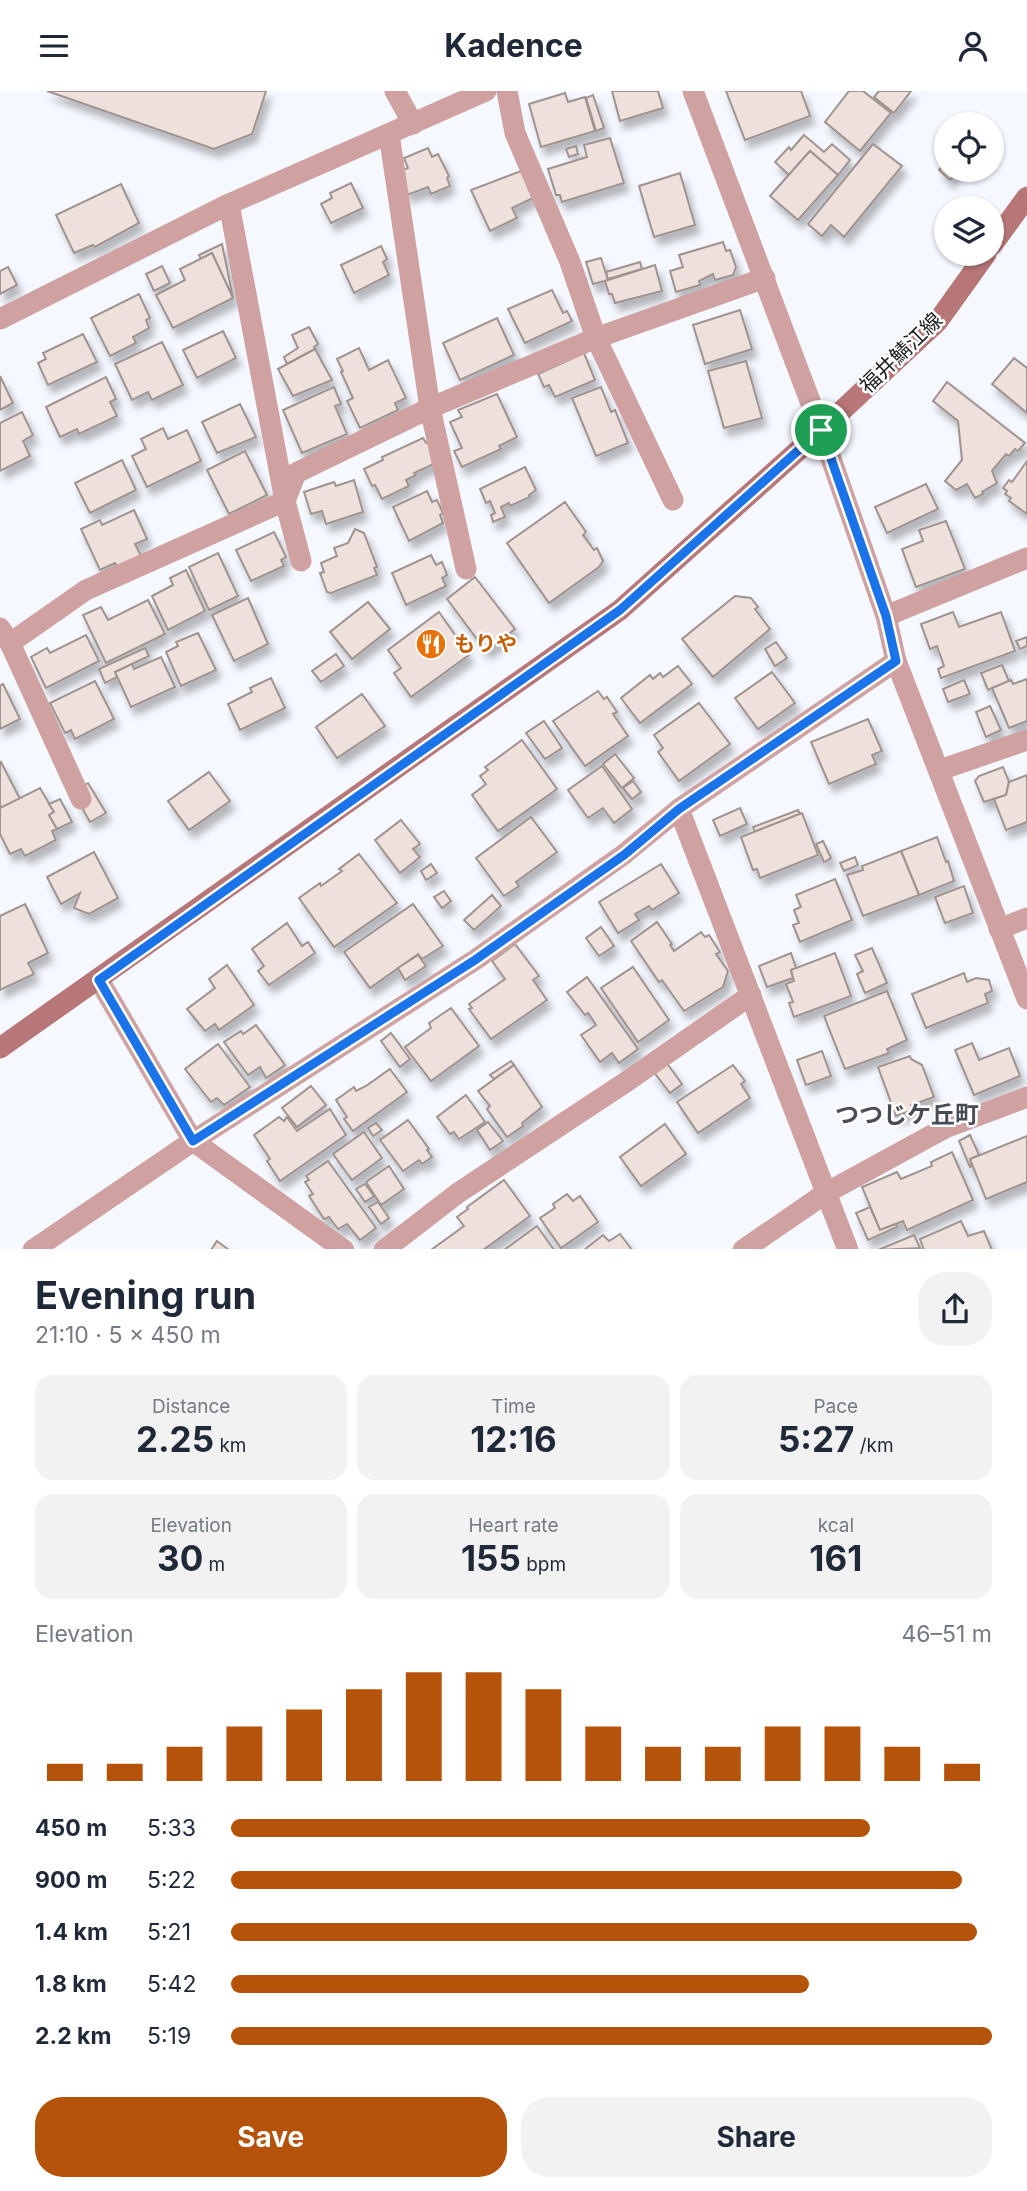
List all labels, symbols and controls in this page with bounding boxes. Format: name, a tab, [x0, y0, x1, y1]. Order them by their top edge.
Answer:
text: Kadence	[444, 26, 583, 65]
icon: menu	[35, 27, 73, 65]
icon: person	[954, 27, 992, 65]
map controls	[934, 112, 1004, 266]
button: locate	[934, 112, 1004, 182]
button: layers	[934, 196, 1004, 266]
street label: 福井鯖江線	[854, 307, 947, 398]
pin	[791, 400, 851, 460]
icon: arrive	[802, 411, 840, 449]
restaurant icon: もりや	[414, 627, 448, 661]
place label: もりや	[454, 631, 517, 656]
district label: つつじケ丘町	[835, 1100, 979, 1129]
text: Evening run	[35, 1272, 256, 1318]
button: share	[918, 1272, 992, 1346]
text: 21:10 · 5 × 450 m	[35, 1321, 221, 1349]
text: Distance	[152, 1395, 230, 1418]
text: Time	[491, 1395, 536, 1418]
text: Pace	[813, 1395, 858, 1418]
text: 2.25	[136, 1418, 214, 1460]
text: 12:16	[470, 1418, 557, 1460]
text: 5:27	[778, 1418, 854, 1460]
text: km	[214, 1434, 246, 1457]
text: /km	[854, 1434, 894, 1457]
text: Elevation	[150, 1514, 232, 1537]
text: Heart rate	[468, 1514, 558, 1537]
text: kcal	[818, 1514, 854, 1537]
text: 30	[157, 1537, 203, 1579]
text: 155	[461, 1537, 521, 1579]
text: 161	[809, 1537, 862, 1579]
text: m	[203, 1553, 225, 1576]
text: bpm	[521, 1553, 566, 1576]
text: Elevation	[35, 1620, 134, 1648]
text: 46–51 m	[901, 1620, 992, 1648]
text: 450 m	[35, 1814, 107, 1842]
text: 5:33	[147, 1814, 196, 1842]
text: 900 m	[35, 1866, 107, 1894]
text: 5:22	[147, 1866, 196, 1894]
text: 1.4 km	[35, 1918, 108, 1946]
text: 5:21	[147, 1918, 191, 1946]
text: 1.8 km	[35, 1970, 107, 1998]
text: 5:42	[147, 1970, 197, 1998]
text: 2.2 km	[35, 2022, 111, 2050]
text: 5:19	[147, 2022, 191, 2050]
button: Save	[35, 2097, 507, 2177]
button: Share	[521, 2097, 992, 2177]

